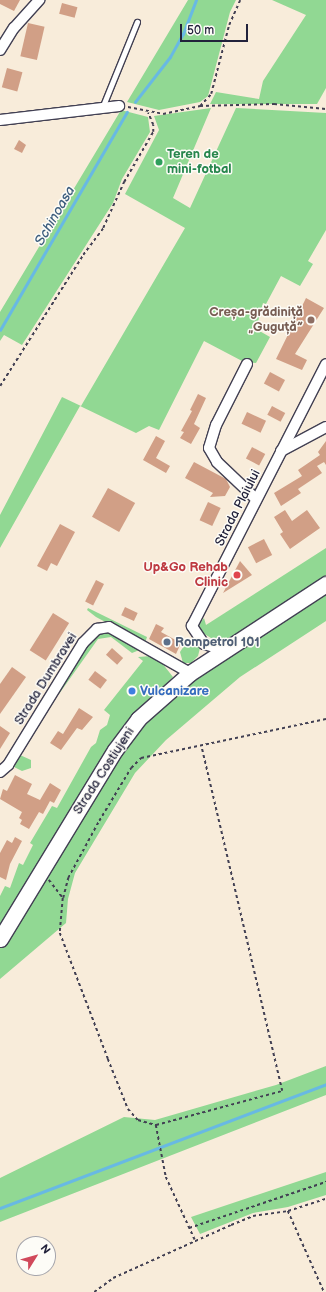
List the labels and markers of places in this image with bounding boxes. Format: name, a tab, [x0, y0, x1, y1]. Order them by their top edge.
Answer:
place label: Teren de mini-fotbal	[167, 147, 232, 178]
marker: Teren de mini-fotbal	[154, 157, 164, 167]
place label: Creșa-grădiniță „Guguță”	[209, 305, 303, 336]
marker: Creșa-grădiniță „Guguță”	[306, 315, 316, 325]
place label: Up&Go Rehab Clinic	[144, 560, 228, 591]
marker: Up&Go Rehab Clinic	[231, 569, 243, 581]
place label: Rompetrol 101	[175, 634, 260, 650]
marker: Rompetrol 101	[162, 637, 172, 647]
place label: Vulcanizare	[140, 683, 209, 699]
marker: Vulcanizare	[127, 686, 137, 696]

